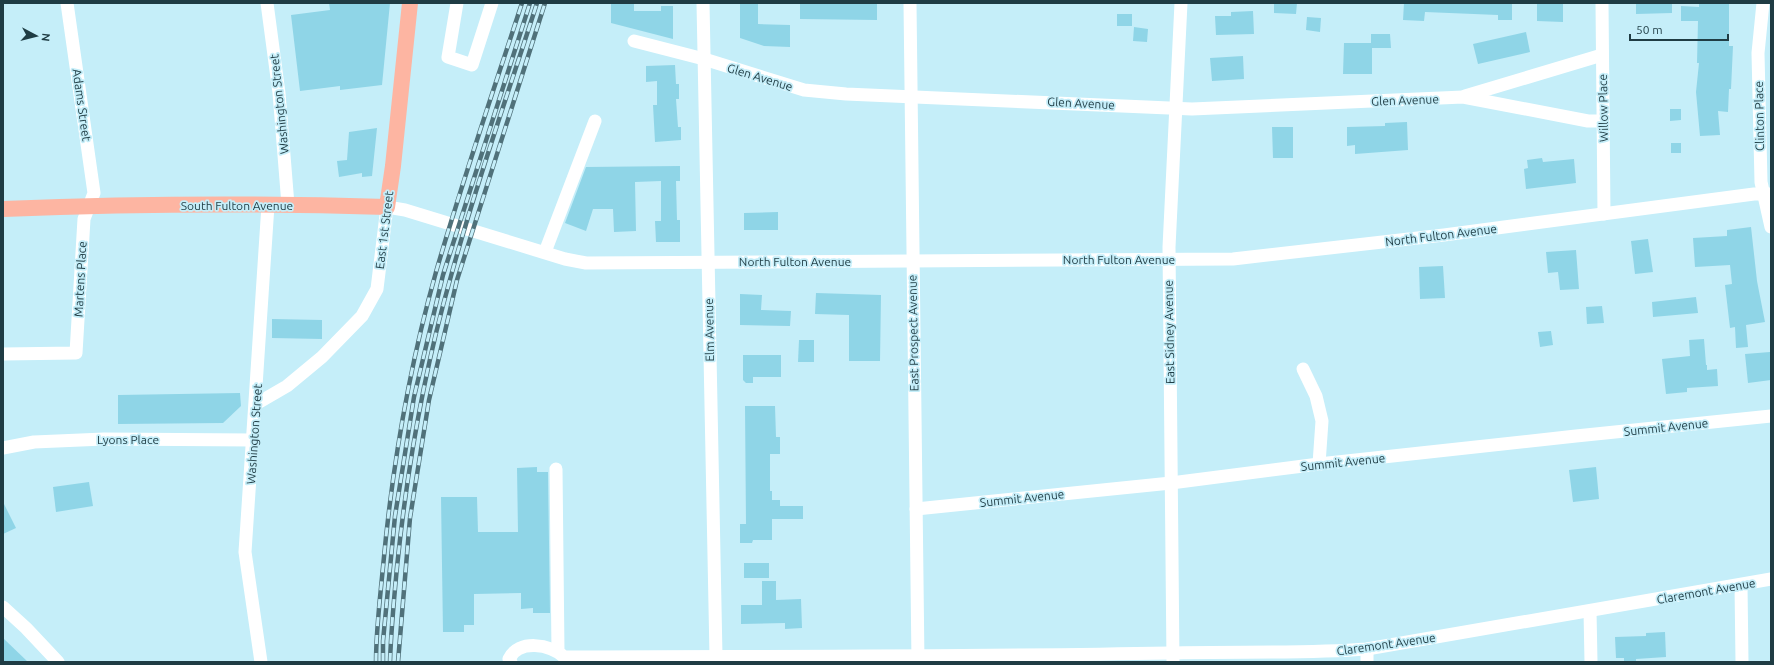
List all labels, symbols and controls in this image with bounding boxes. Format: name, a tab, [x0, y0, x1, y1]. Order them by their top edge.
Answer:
north arrow	[16, 16, 56, 56]
scale bar	[1630, 16, 1728, 42]
text: 50 m	[1636, 23, 1663, 36]
text: N	[39, 32, 52, 42]
street label: Washington Street	[267, 53, 291, 155]
street label: Glen Avenue	[726, 61, 794, 93]
street label: Adams Street	[70, 68, 94, 142]
street label: Willow Place	[1596, 74, 1610, 142]
street label: Clinton Place	[1752, 81, 1766, 151]
street label: Glen Avenue	[1371, 92, 1439, 108]
street label: Glen Avenue	[1047, 95, 1115, 111]
street label: East 1st Street	[373, 190, 395, 270]
street label: South Fulton Avenue	[181, 199, 293, 212]
street label: North Fulton Avenue	[1384, 222, 1498, 248]
street label: Martens Place	[72, 241, 88, 317]
street label: North Fulton Avenue	[1063, 253, 1175, 266]
street label: North Fulton Avenue	[739, 255, 851, 268]
street label: East Prospect Avenue	[905, 275, 921, 391]
street label: East Sidney Avenue	[1162, 280, 1176, 384]
street label: Elm Avenue	[702, 298, 716, 362]
street label: Washington Street	[244, 383, 264, 485]
street label: Summit Avenue	[1623, 416, 1709, 438]
street label: Lyons Place	[97, 433, 159, 446]
street label: Summit Avenue	[1300, 451, 1386, 473]
street label: Summit Avenue	[979, 487, 1065, 509]
street label: Claremont Avenue	[1656, 576, 1756, 606]
street label: Claremont Avenue	[1336, 631, 1436, 657]

